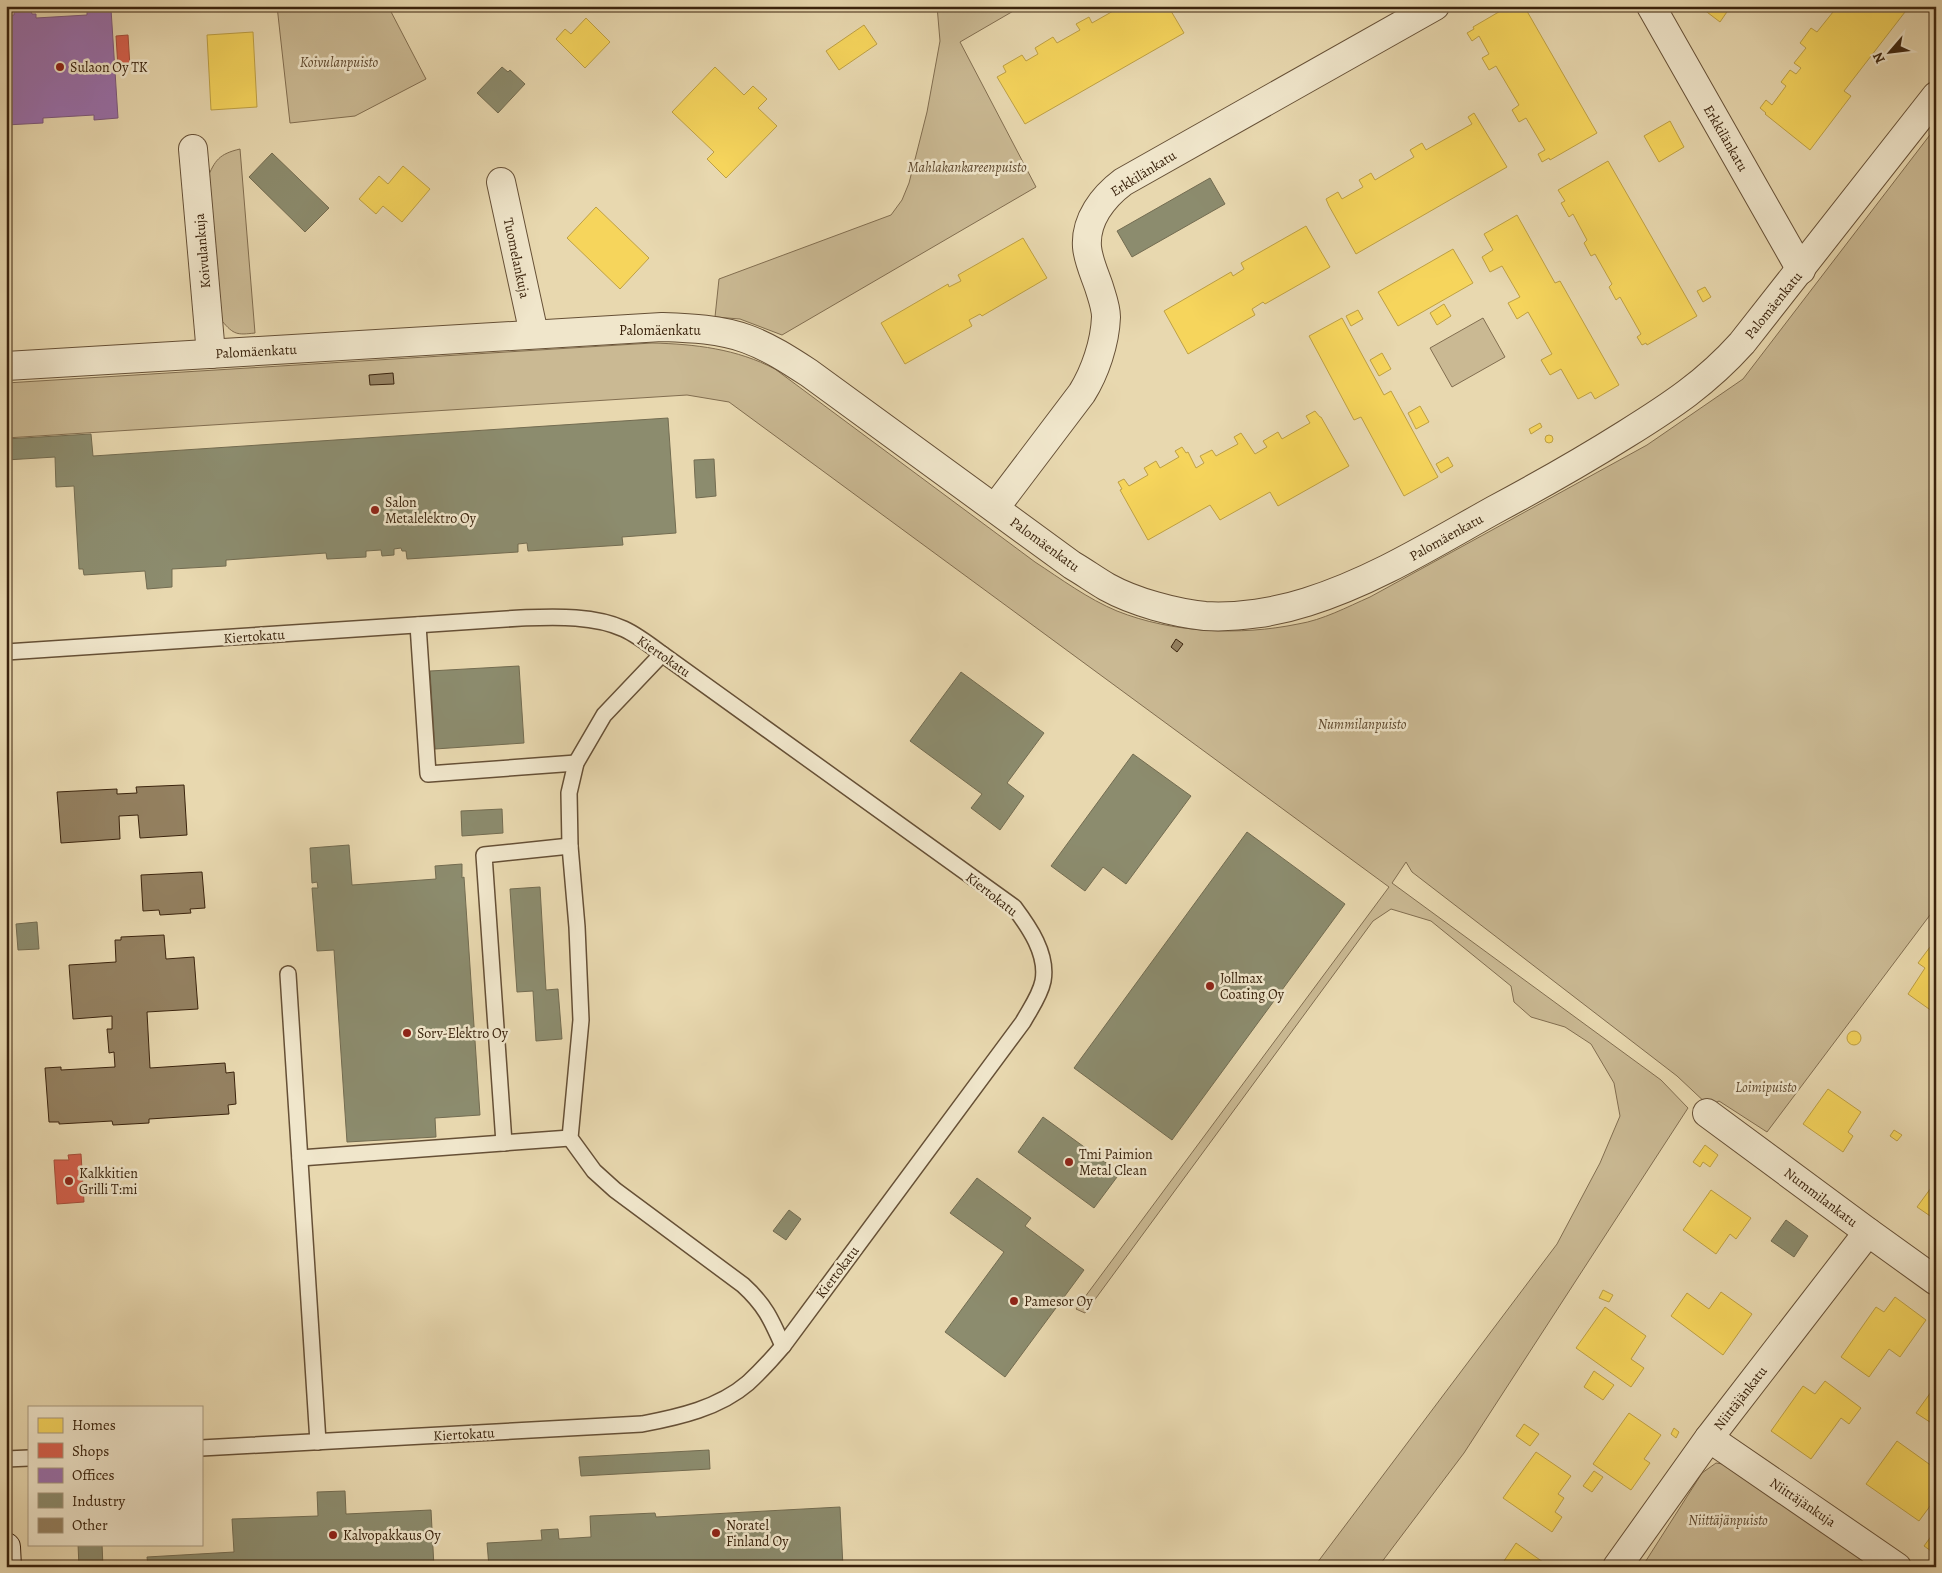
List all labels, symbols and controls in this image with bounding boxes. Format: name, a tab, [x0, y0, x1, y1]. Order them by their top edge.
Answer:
north arrow	[1864, 28, 1914, 78]
text: N	[1868, 49, 1890, 67]
park label: Koivulanpuisto	[300, 53, 378, 72]
place label: Sulaon Oy TK	[70, 58, 148, 77]
marker: Sulaon Oy TK	[54, 61, 66, 73]
street label: Erkkilänkatu	[1699, 101, 1753, 175]
street label: Erkkilänkatu	[1107, 146, 1180, 201]
park label: Mahlakankareenpuisto	[907, 158, 1027, 177]
street label: Koivulankuja	[190, 212, 215, 289]
street label: Tuomelankuja	[499, 216, 534, 301]
street label: Palomäenkatu	[1740, 267, 1807, 343]
street label: Palomäenkatu	[619, 321, 701, 340]
street label: Palomäenkatu	[215, 340, 298, 363]
place label: Salon Metalelektro Oy	[385, 493, 477, 528]
marker: Salon Metalelektro Oy	[369, 504, 381, 516]
street label: Palomäenkatu	[1406, 509, 1487, 566]
street label: Palomäenkatu	[1006, 513, 1084, 576]
street label: Kiertokatu	[223, 625, 286, 648]
street label: Kiertokatu	[633, 631, 695, 682]
park label: Nummilanpuisto	[1318, 715, 1407, 734]
street label: Kiertokatu	[962, 868, 1022, 921]
place label: Jollmax Coating Oy	[1220, 969, 1285, 1004]
marker: Jollmax Coating Oy	[1204, 980, 1216, 992]
place label: Sorv-Elektro Oy	[417, 1024, 509, 1043]
marker: Sorv-Elektro Oy	[401, 1027, 413, 1039]
park label: Loimipuisto	[1735, 1078, 1797, 1097]
place label: Tmi Paimion Metal Clean	[1079, 1145, 1153, 1180]
marker: Tmi Paimion Metal Clean	[1063, 1156, 1075, 1168]
street label: Nummilankatu	[1780, 1163, 1862, 1232]
place label: Kalkkitien Grilli T:mi	[79, 1164, 138, 1199]
marker: Kalkkitien Grilli T:mi	[63, 1175, 75, 1187]
street label: Kiertokatu	[811, 1242, 864, 1303]
place label: Pamesor Oy	[1024, 1292, 1093, 1311]
marker: Pamesor Oy	[1008, 1295, 1020, 1307]
street label: Niittäjänkatu	[1709, 1362, 1772, 1434]
legend	[28, 1406, 202, 1546]
text: Homes	[72, 1415, 116, 1435]
street label: Kiertokatu	[433, 1423, 496, 1446]
text: Shops	[72, 1441, 109, 1461]
text: Offices	[72, 1465, 115, 1485]
street label: Niittäjänkuja	[1766, 1473, 1840, 1532]
text: Industry	[72, 1491, 126, 1511]
park label: Niittäjänpuisto	[1688, 1511, 1768, 1530]
text: Other	[72, 1515, 108, 1535]
place label: Noratel Finland Oy	[726, 1516, 789, 1551]
place label: Kalvopakkaus Oy	[343, 1526, 441, 1545]
marker: Noratel Finland Oy	[710, 1527, 722, 1539]
marker: Kalvopakkaus Oy	[327, 1529, 339, 1541]

